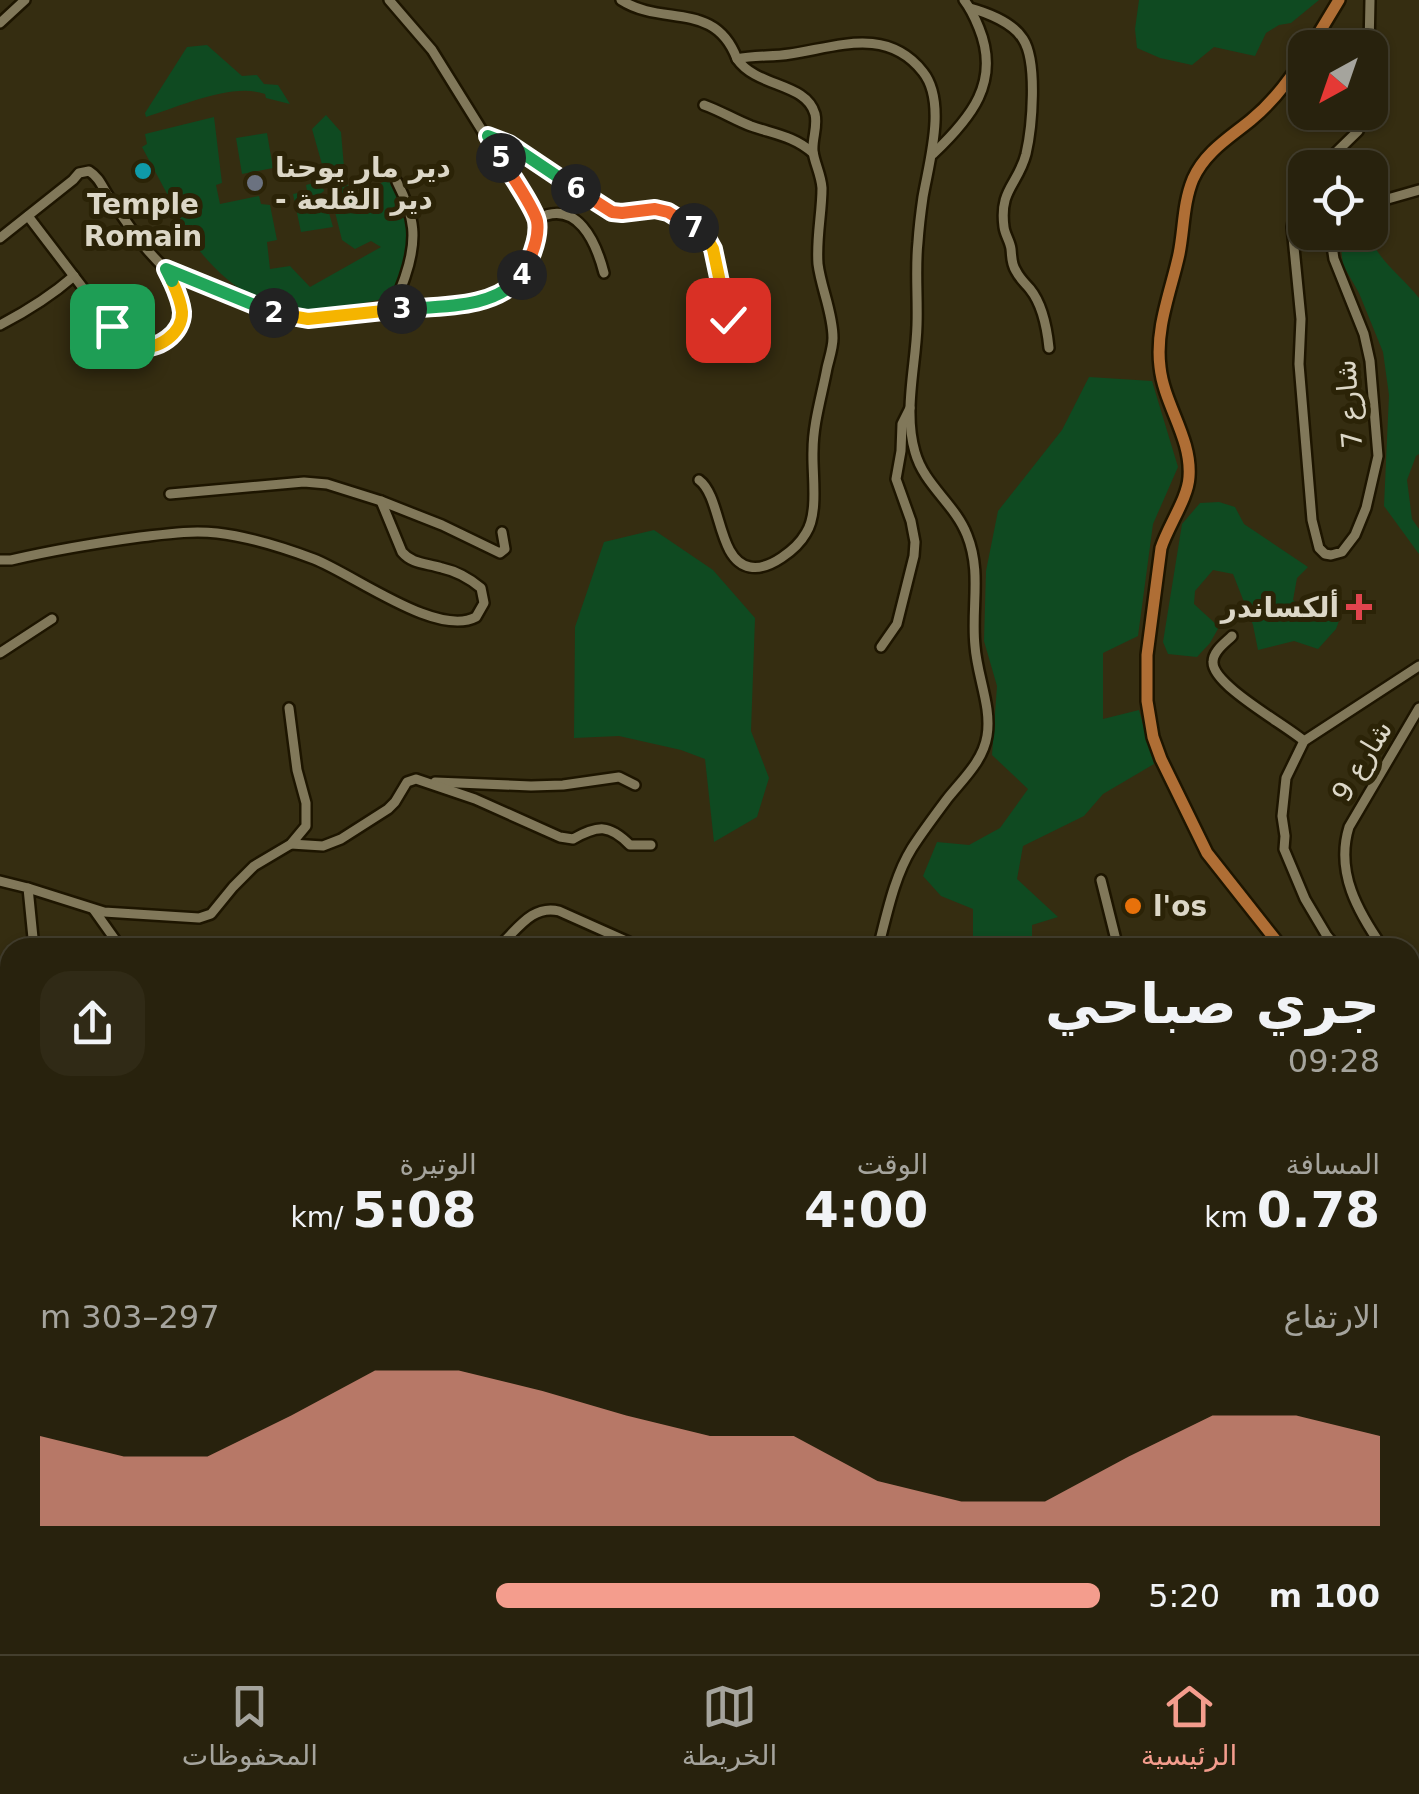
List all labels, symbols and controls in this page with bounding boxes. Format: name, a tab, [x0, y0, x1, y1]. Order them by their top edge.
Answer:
north arrow	[1288, 30, 1388, 130]
map controls	[1288, 30, 1388, 250]
pin: 5	[476, 133, 526, 183]
text: 5	[491, 141, 511, 174]
button: locate	[1288, 150, 1388, 250]
place label: دير مار يوحنا - دير القلعة	[275, 151, 451, 216]
marker: Temple Romain	[132, 160, 154, 182]
pin: 6	[551, 164, 601, 214]
marker: دير مار يوحنا - دير القلعة	[244, 172, 266, 194]
text: 6	[566, 172, 586, 205]
place label: Temple Romain	[84, 188, 202, 253]
pin: 7	[669, 203, 719, 253]
text: 7	[684, 211, 704, 244]
pin: 4	[497, 250, 547, 300]
text: 4	[512, 258, 532, 291]
pin	[686, 278, 771, 363]
pin	[70, 284, 155, 369]
pin: 3	[377, 284, 427, 334]
pin: 2	[249, 288, 299, 338]
text: 3	[392, 292, 412, 325]
icon: check	[701, 293, 756, 348]
text: 2	[264, 296, 284, 329]
icon: arrive	[85, 299, 140, 354]
street label: شارع 7	[1329, 358, 1369, 450]
place label: ألكساندر	[1219, 589, 1339, 624]
marker: ألكساندر	[1348, 596, 1370, 618]
street label: شارع 9	[1325, 714, 1399, 808]
place label: l'os	[1153, 890, 1207, 923]
marker: l'os	[1122, 895, 1144, 917]
button: share	[40, 971, 145, 1076]
text: جري صباحي	[1045, 972, 1380, 1036]
text: 09:28	[1288, 1042, 1380, 1080]
text: الوتيرة	[400, 1148, 477, 1181]
text: الوقت	[857, 1148, 928, 1181]
text: المسافة	[1286, 1148, 1380, 1181]
text: 5:08	[352, 1181, 477, 1239]
text: 4:00	[804, 1181, 928, 1239]
text: 0.78	[1257, 1181, 1380, 1239]
text: /km	[290, 1201, 352, 1234]
text: km	[1204, 1201, 1257, 1234]
text: 297–303 m	[40, 1298, 220, 1336]
text: الارتفاع	[1283, 1298, 1380, 1336]
text: 5:20	[1148, 1577, 1220, 1615]
text: 100 m	[1269, 1577, 1380, 1615]
tab: المحفوظات	[182, 1679, 318, 1772]
tab: الخريطة	[682, 1679, 777, 1772]
tab: الرئيسية	[1141, 1679, 1237, 1772]

